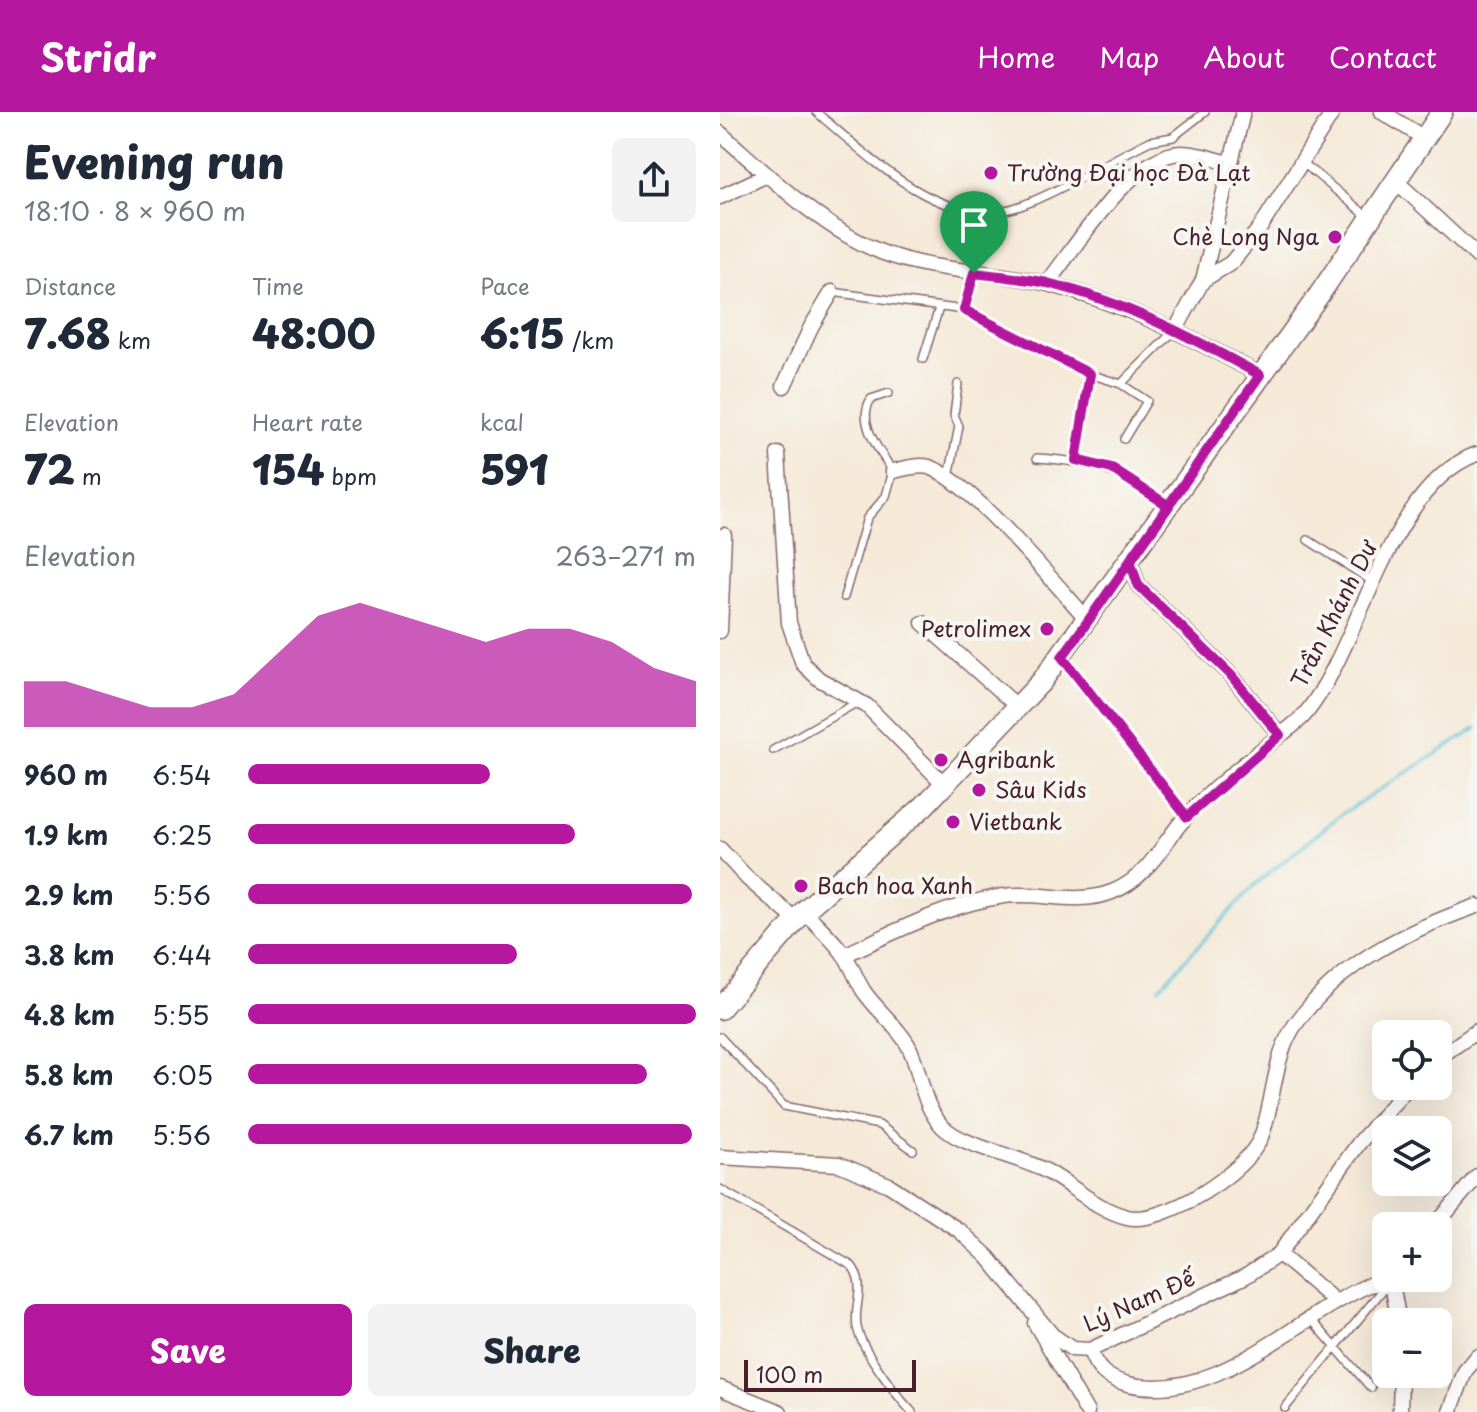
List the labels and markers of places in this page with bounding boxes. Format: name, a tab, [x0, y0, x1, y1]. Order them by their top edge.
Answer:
place label: Trường Đại học Đà Lạt	[1007, 155, 1250, 188]
marker: Trường Đại học Đà Lạt	[982, 164, 1000, 182]
pin	[940, 191, 1008, 273]
place label: Chè Long Nga	[1172, 219, 1319, 252]
marker: Chè Long Nga	[1326, 228, 1344, 246]
place label: Petrolimex	[921, 611, 1031, 644]
marker: Petrolimex	[1038, 620, 1056, 638]
place label: Agribank	[957, 742, 1055, 775]
marker: Agribank	[932, 751, 950, 769]
place label: Sâu Kids	[995, 772, 1086, 805]
marker: Sâu Kids	[970, 781, 988, 799]
place label: Vietbank	[969, 804, 1062, 837]
marker: Vietbank	[944, 813, 962, 831]
place label: Bach hoa Xanh	[817, 868, 973, 901]
marker: Bach hoa Xanh	[792, 877, 810, 895]

